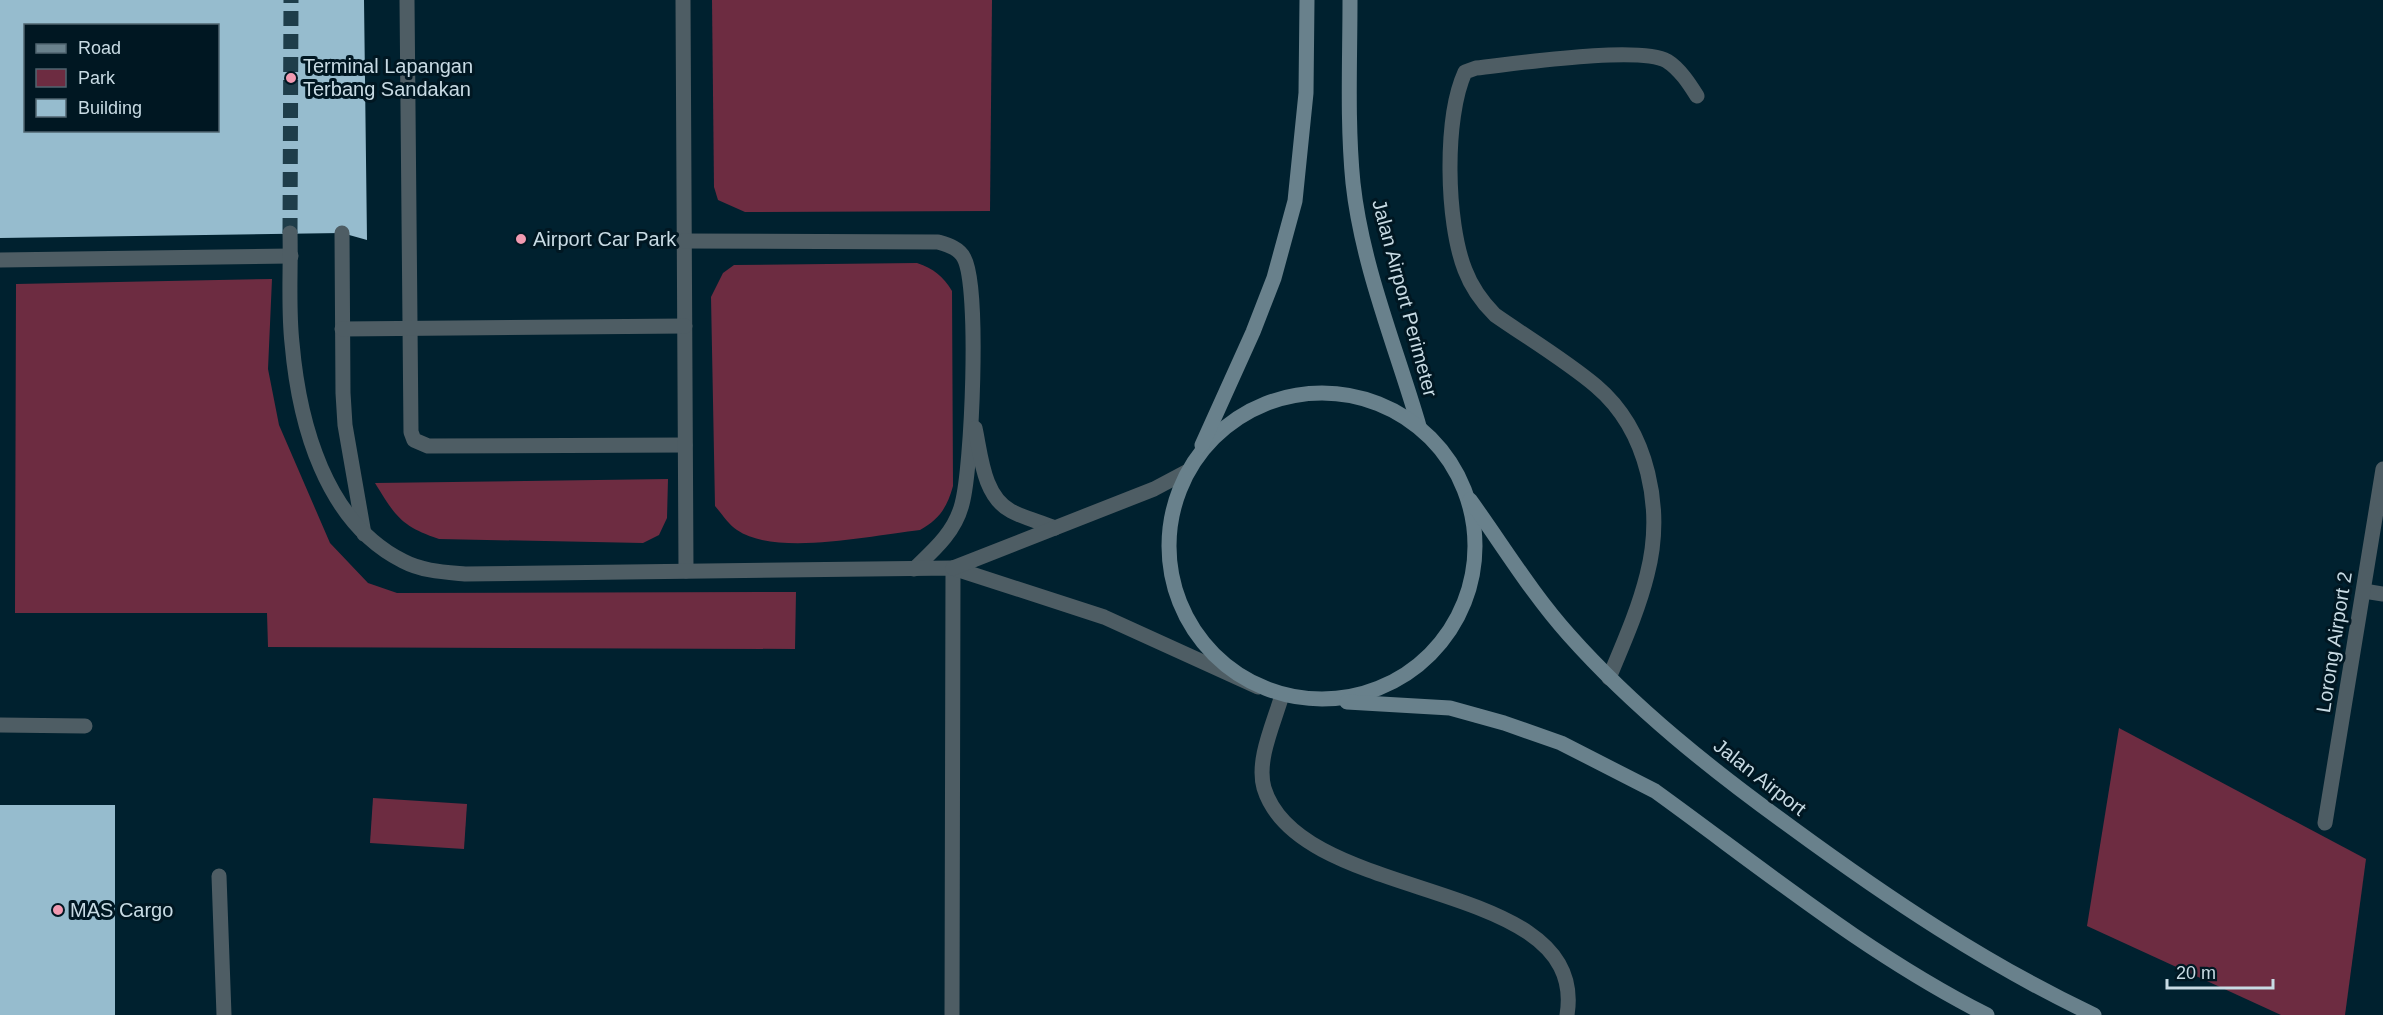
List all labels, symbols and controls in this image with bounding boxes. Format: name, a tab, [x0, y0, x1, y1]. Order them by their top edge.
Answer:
legend	[24, 24, 219, 132]
text: Road	[78, 38, 121, 58]
place label: Terminal Lapangan Terbang Sandakan	[303, 55, 473, 100]
text: Park	[78, 68, 116, 88]
marker: Terminal Lapangan Terbang Sandakan	[284, 71, 298, 85]
text: Building	[78, 98, 142, 118]
street label: Jalan Airport Perimeter	[1368, 197, 1442, 399]
place label: Airport Car Park	[533, 228, 677, 250]
marker: Airport Car Park	[514, 232, 528, 246]
street label: Lorong Airport 2	[2312, 570, 2356, 714]
street label: Jalan Airport	[1709, 734, 1811, 820]
place label: MAS Cargo	[70, 899, 173, 921]
marker: MAS Cargo	[51, 903, 65, 917]
scale bar	[2167, 952, 2274, 990]
text: 20 m	[2176, 963, 2216, 983]

